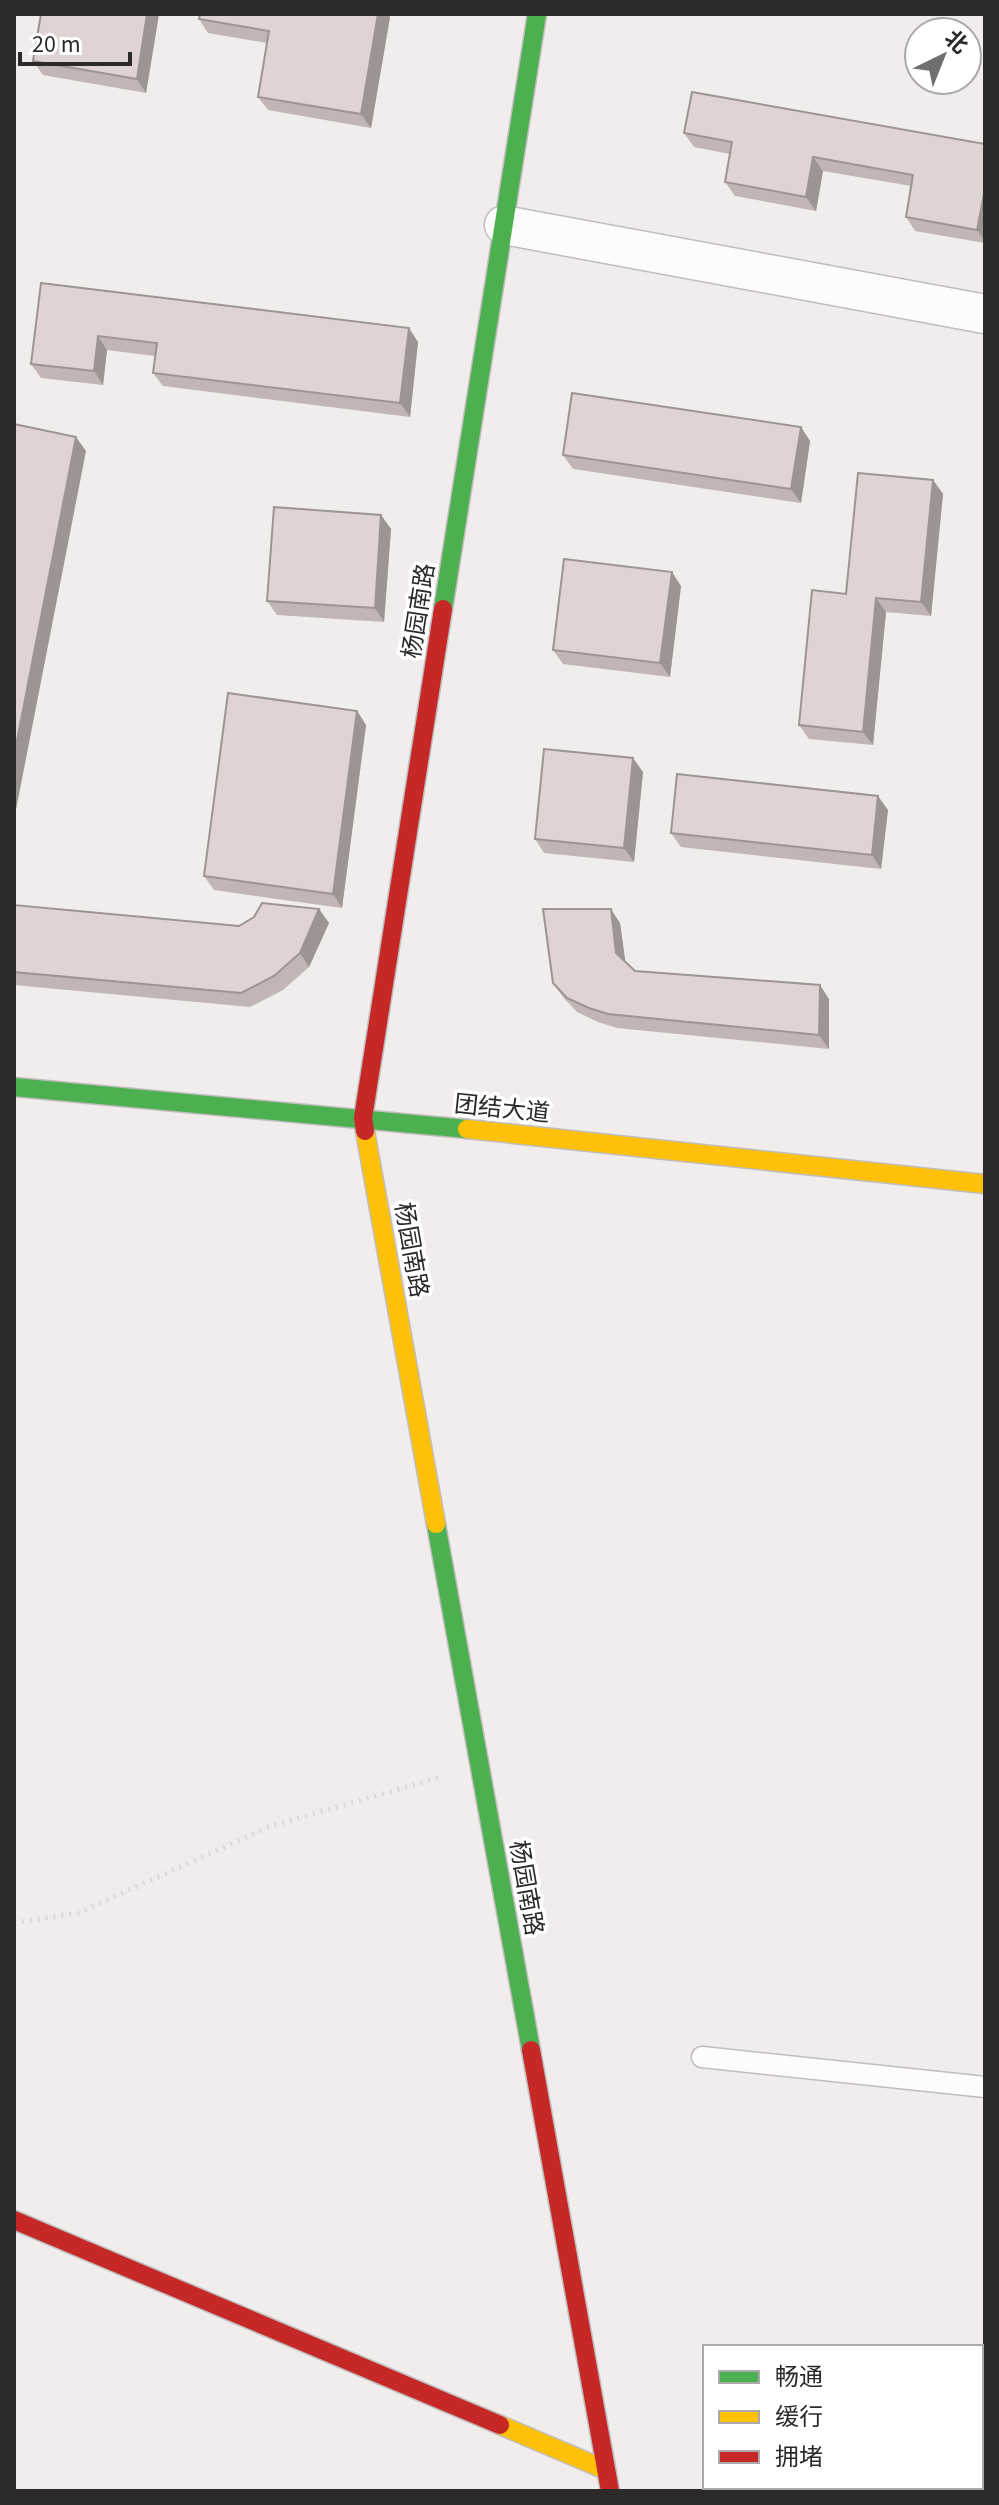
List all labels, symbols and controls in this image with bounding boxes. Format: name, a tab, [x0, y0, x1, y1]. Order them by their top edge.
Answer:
scale bar	[20, 16, 130, 66]
north arrow	[903, 16, 983, 96]
text: 北	[937, 23, 975, 61]
text: 20 m	[32, 27, 81, 62]
street label: 杨园南路	[394, 561, 444, 661]
street label: 团结大道	[452, 1087, 552, 1131]
street label: 杨园南路	[385, 1200, 437, 1300]
street label: 杨园南路	[500, 1838, 552, 1938]
legend	[703, 2345, 983, 2489]
text: 畅通	[775, 2360, 823, 2395]
text: 缓行	[775, 2400, 823, 2435]
text: 拥堵	[775, 2440, 823, 2475]

